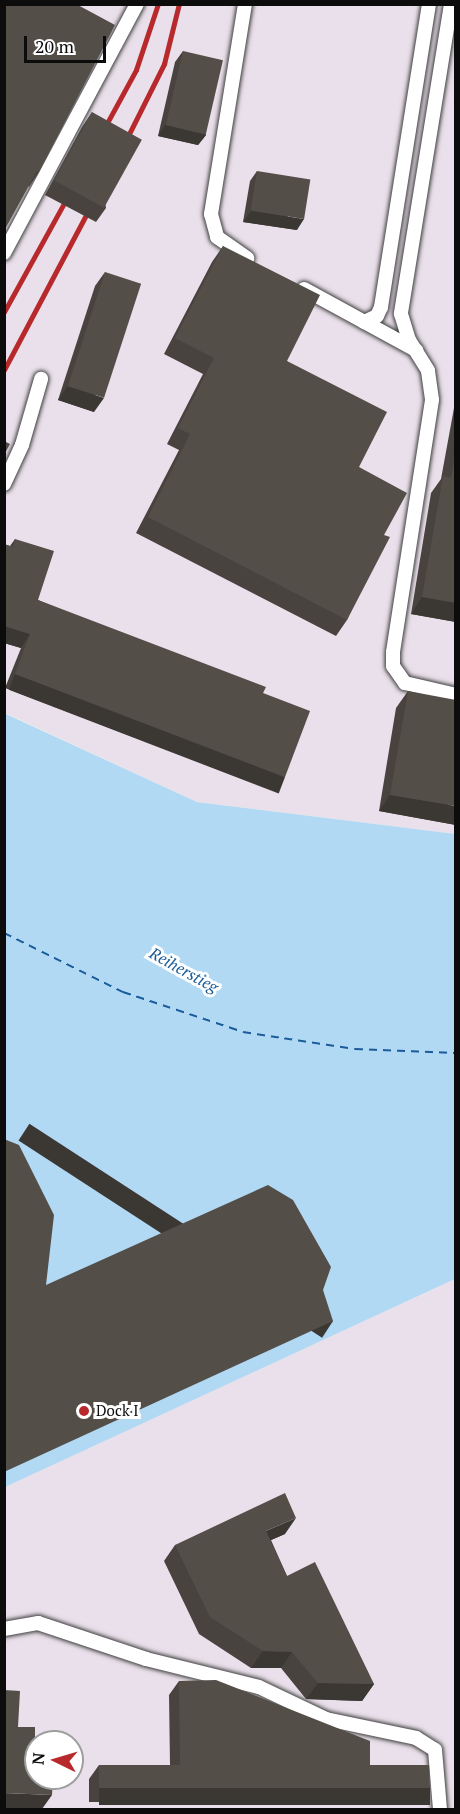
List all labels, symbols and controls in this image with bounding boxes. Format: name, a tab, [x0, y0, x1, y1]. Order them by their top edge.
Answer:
scale bar	[27, 24, 110, 62]
text: 20 m	[35, 34, 74, 58]
water label: Reiherstieg	[146, 943, 222, 997]
place label: Dock I	[96, 1402, 139, 1420]
marker: Dock I	[77, 1404, 91, 1418]
north arrow	[24, 1730, 84, 1790]
text: N	[27, 1752, 50, 1766]

